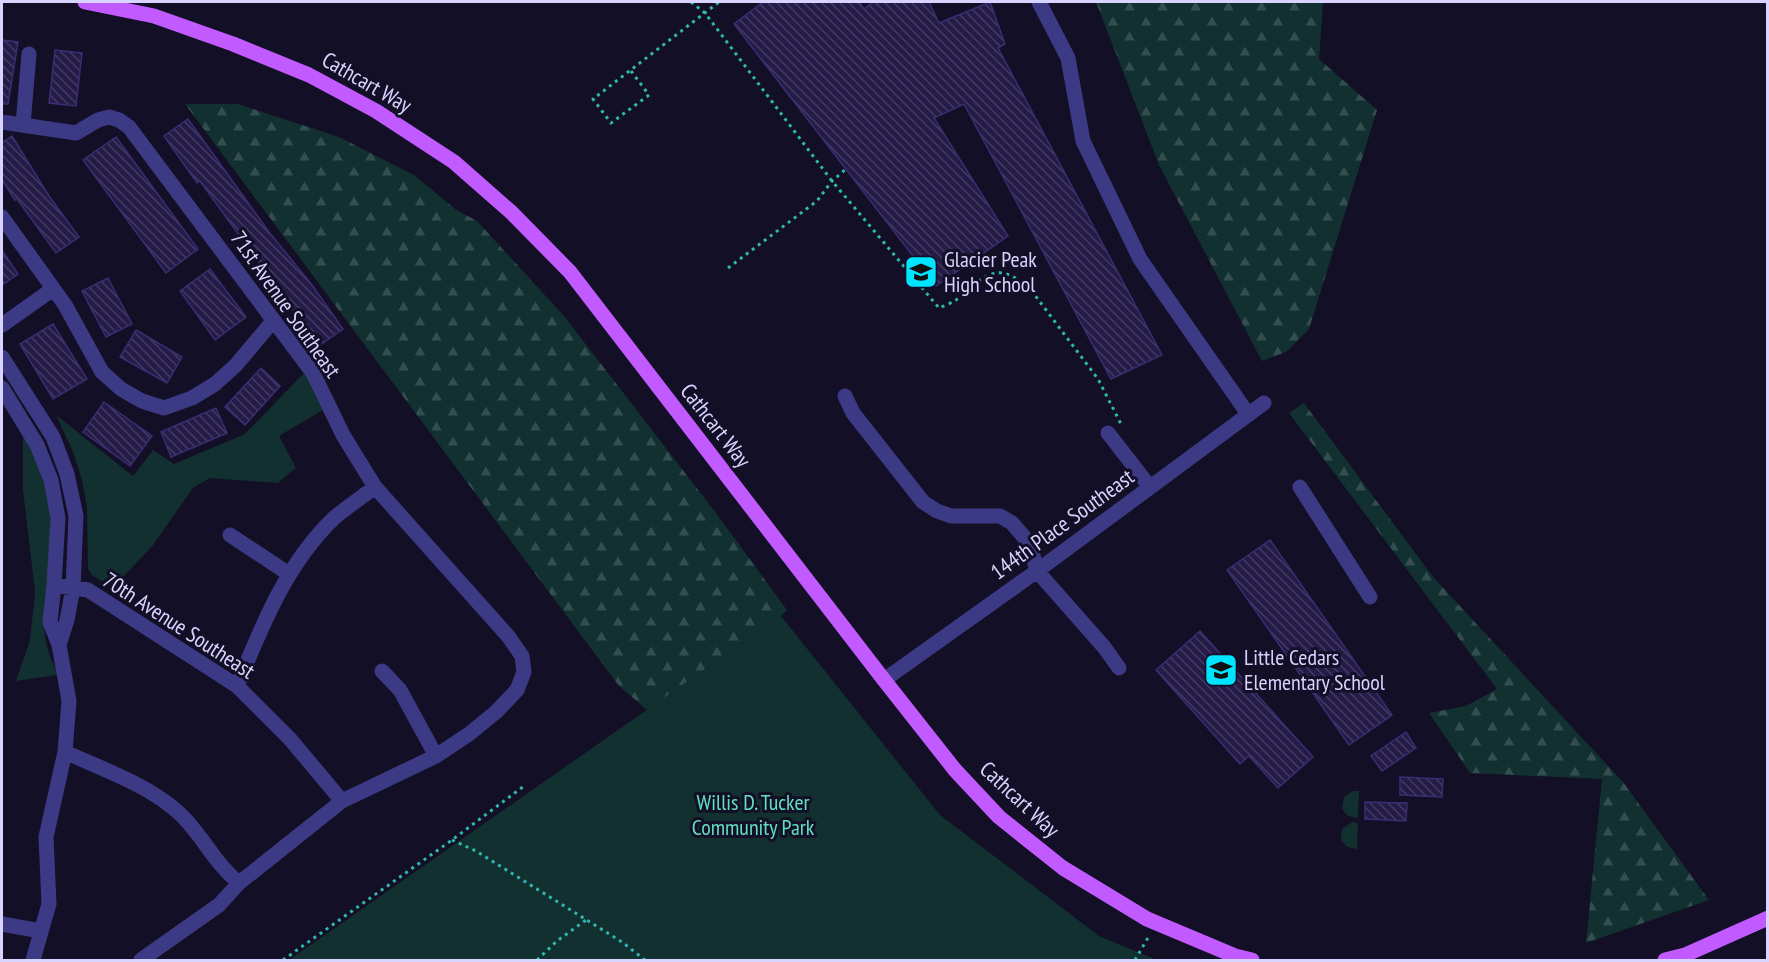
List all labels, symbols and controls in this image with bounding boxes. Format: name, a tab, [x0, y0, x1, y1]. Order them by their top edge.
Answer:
street label: Cathcart Way	[317, 45, 417, 119]
street label: 71st Avenue Southeast	[225, 225, 347, 383]
place label: Glacier Peak High School	[944, 245, 1037, 298]
school or university icon: Glacier Peak High School	[903, 254, 939, 290]
street label: Cathcart Way	[674, 377, 758, 473]
street label: 144th Place Southeast	[985, 462, 1139, 586]
street label: 70th Avenue Southeast	[98, 565, 260, 685]
place label: Little Cedars Elementary School	[1244, 643, 1386, 696]
school or university icon: Little Cedars Elementary School	[1203, 652, 1239, 688]
street label: Cathcart Way	[974, 755, 1066, 843]
park label: Willis D. Tucker Community Park	[692, 788, 815, 841]

